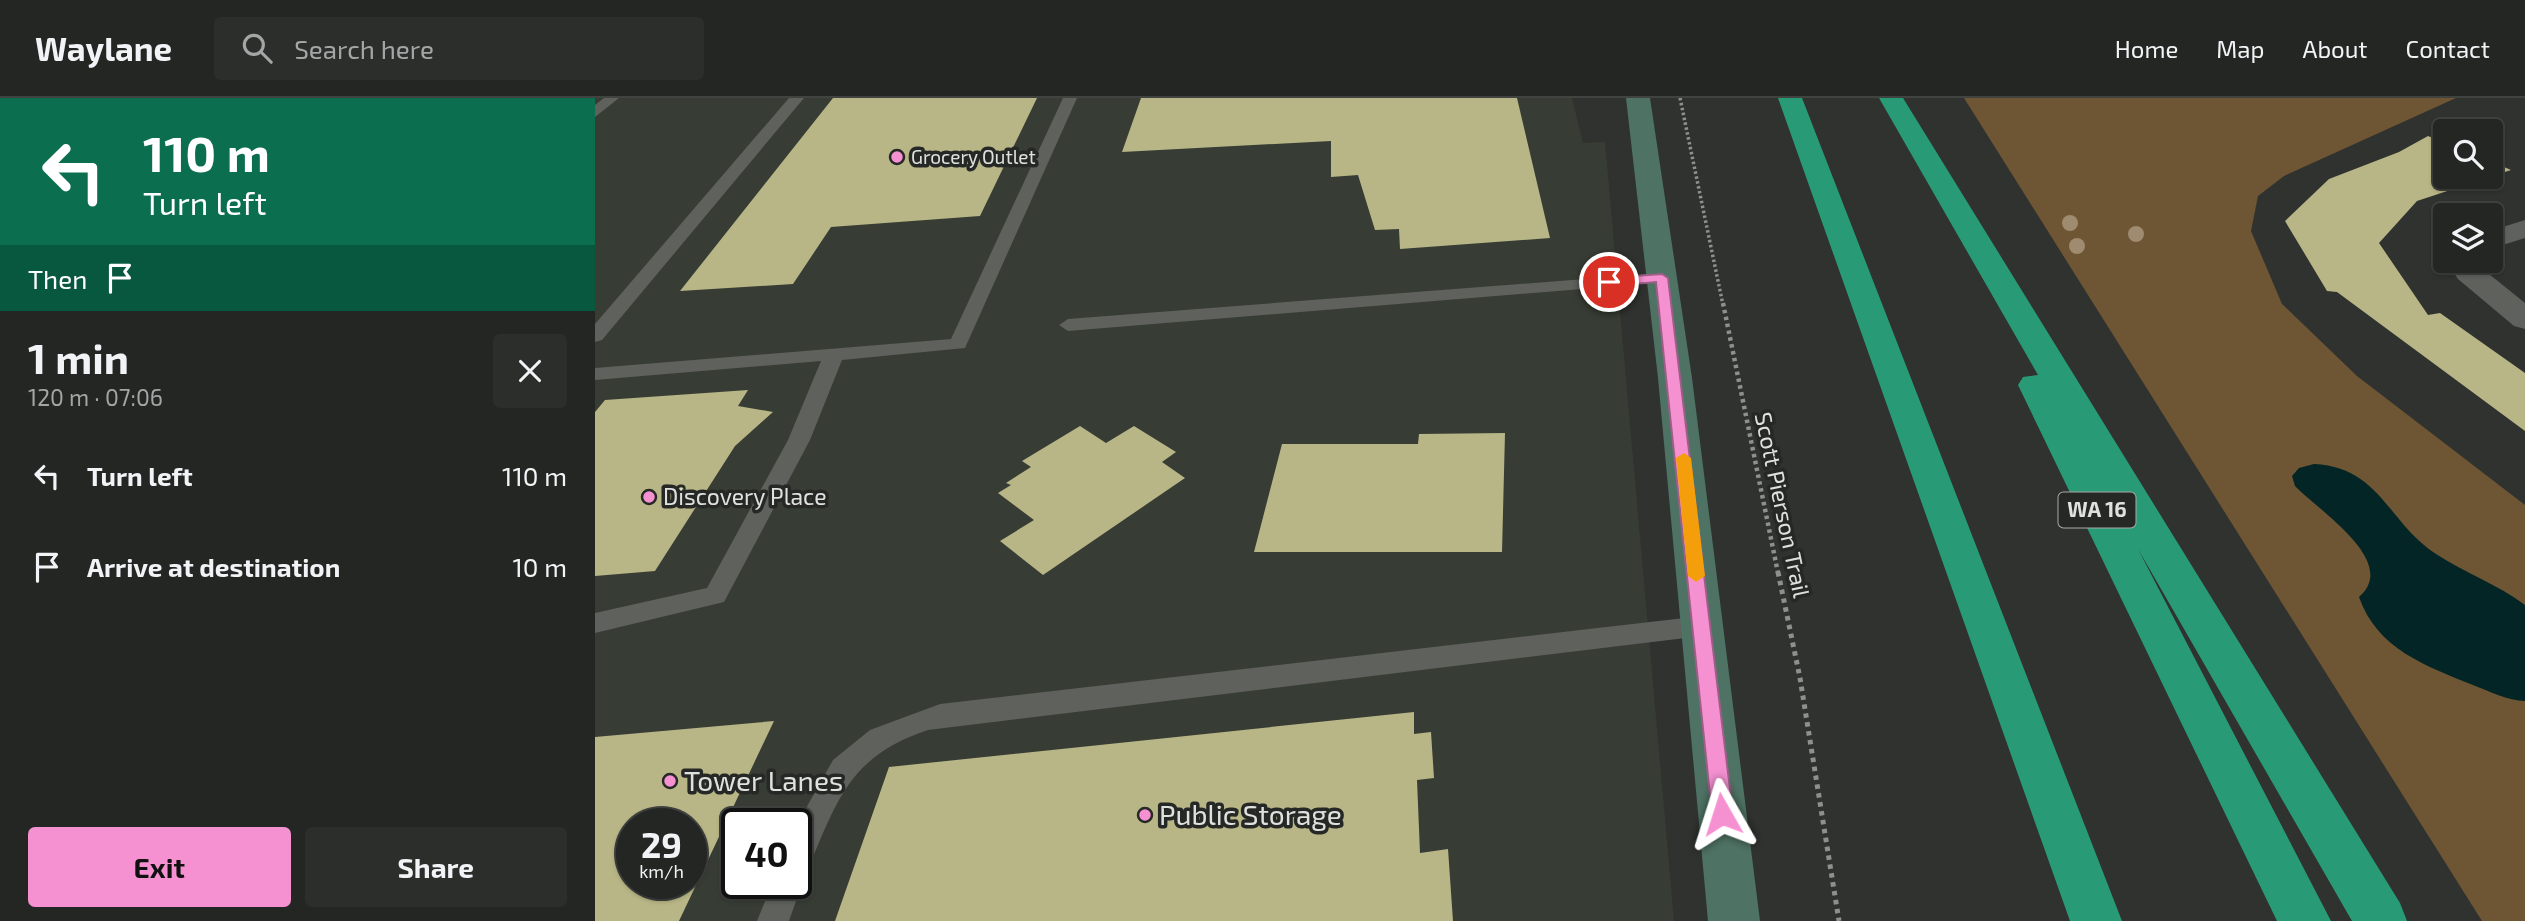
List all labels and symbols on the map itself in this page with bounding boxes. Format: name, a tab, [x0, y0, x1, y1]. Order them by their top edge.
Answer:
place label: Grocery Outlet	[911, 145, 1036, 168]
marker: Grocery Outlet	[889, 149, 905, 165]
pin	[1579, 252, 1639, 312]
street label: Scott Pierson Trail	[1750, 410, 1816, 600]
place label: Discovery Place	[663, 482, 827, 510]
marker: Discovery Place	[641, 489, 657, 505]
road number: WA 16	[2059, 492, 2135, 528]
place label: Tower Lanes	[684, 763, 843, 797]
marker: Tower Lanes	[662, 773, 678, 789]
position arrow	[1685, 777, 1759, 851]
place label: Public Storage	[1159, 797, 1342, 831]
marker: Public Storage	[1137, 807, 1153, 823]
speed limit sign: 40	[721, 808, 812, 899]

